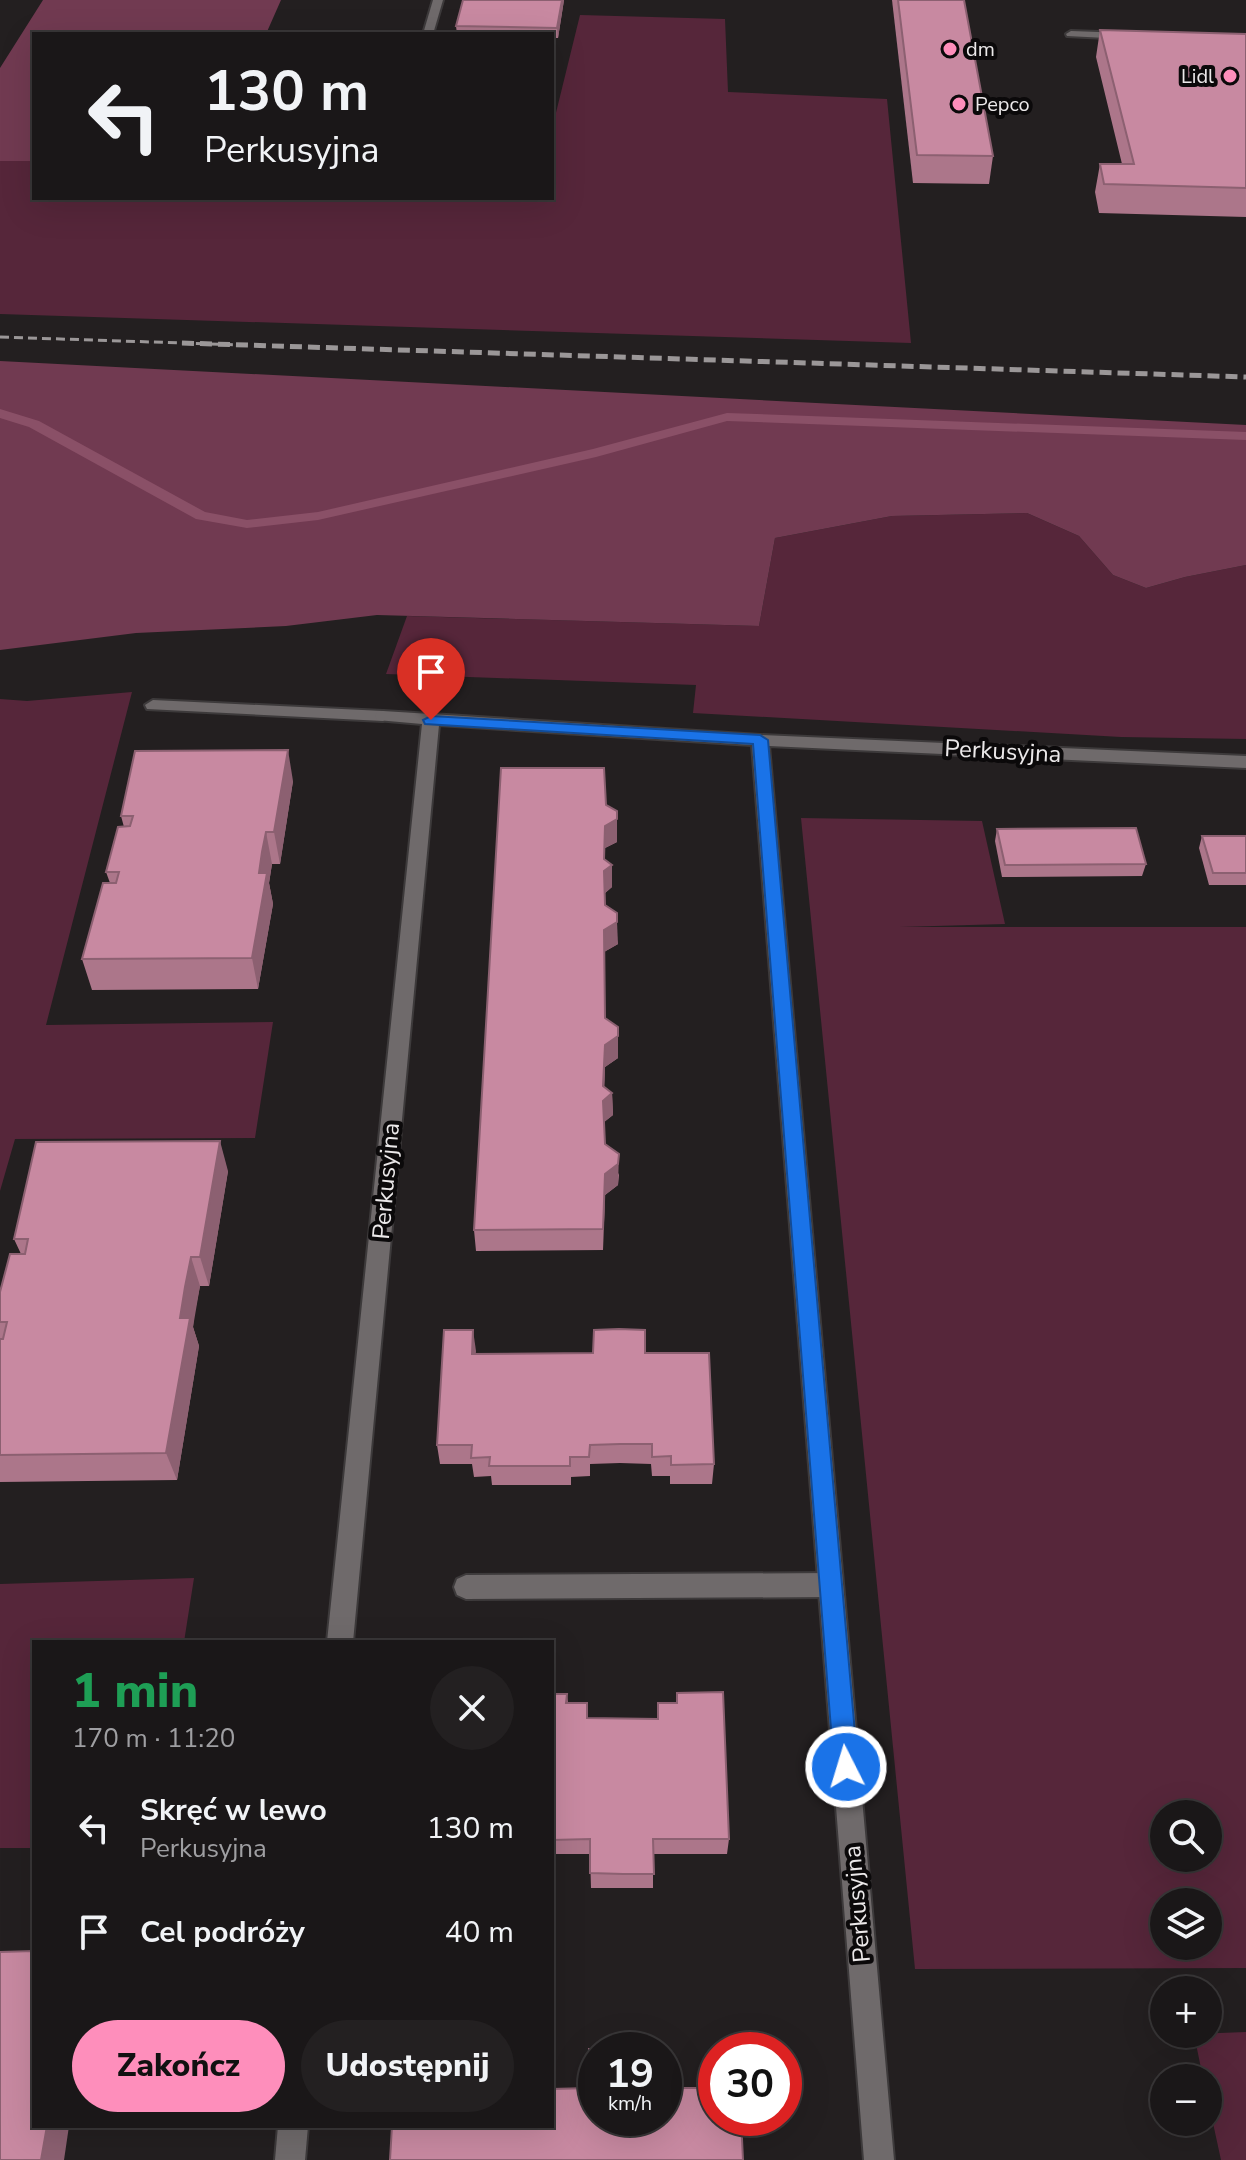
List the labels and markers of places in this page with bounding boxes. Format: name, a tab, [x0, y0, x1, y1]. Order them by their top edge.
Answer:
place label: dm	[966, 36, 995, 63]
marker: dm	[941, 40, 959, 58]
place label: Lidl	[1181, 63, 1214, 90]
marker: Lidl	[1221, 67, 1239, 85]
place label: Pepco	[975, 91, 1030, 118]
marker: Pepco	[950, 95, 968, 113]
pin	[397, 638, 465, 720]

